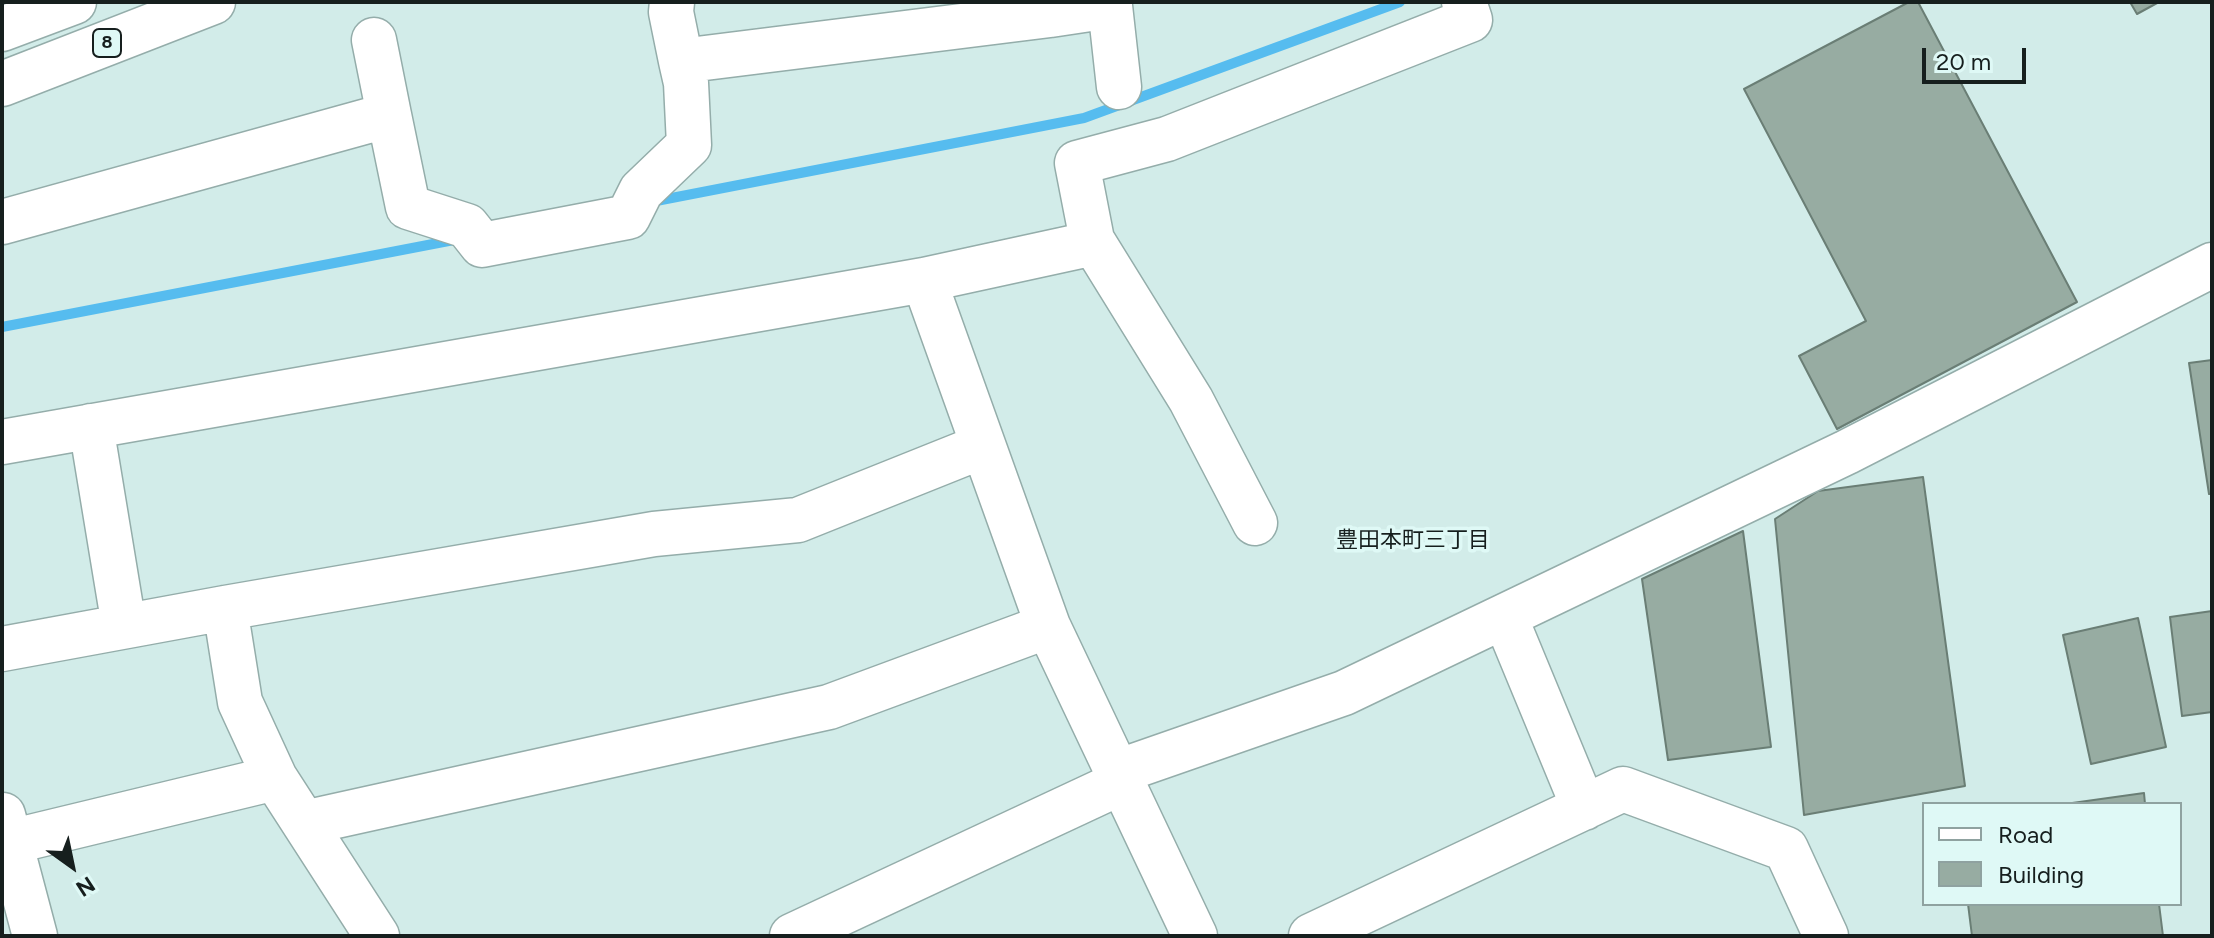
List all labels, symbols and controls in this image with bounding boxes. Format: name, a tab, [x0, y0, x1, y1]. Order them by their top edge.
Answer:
road number: 8	[93, 29, 121, 57]
scale bar	[1926, 32, 2030, 82]
text: 20 m	[1936, 47, 1991, 76]
district label: 豊田本町三丁目	[1336, 528, 1490, 554]
legend	[1922, 802, 2182, 906]
text: Road	[1998, 820, 2053, 849]
north arrow	[32, 826, 112, 906]
text: Building	[1998, 860, 2084, 889]
text: N	[71, 871, 100, 902]

